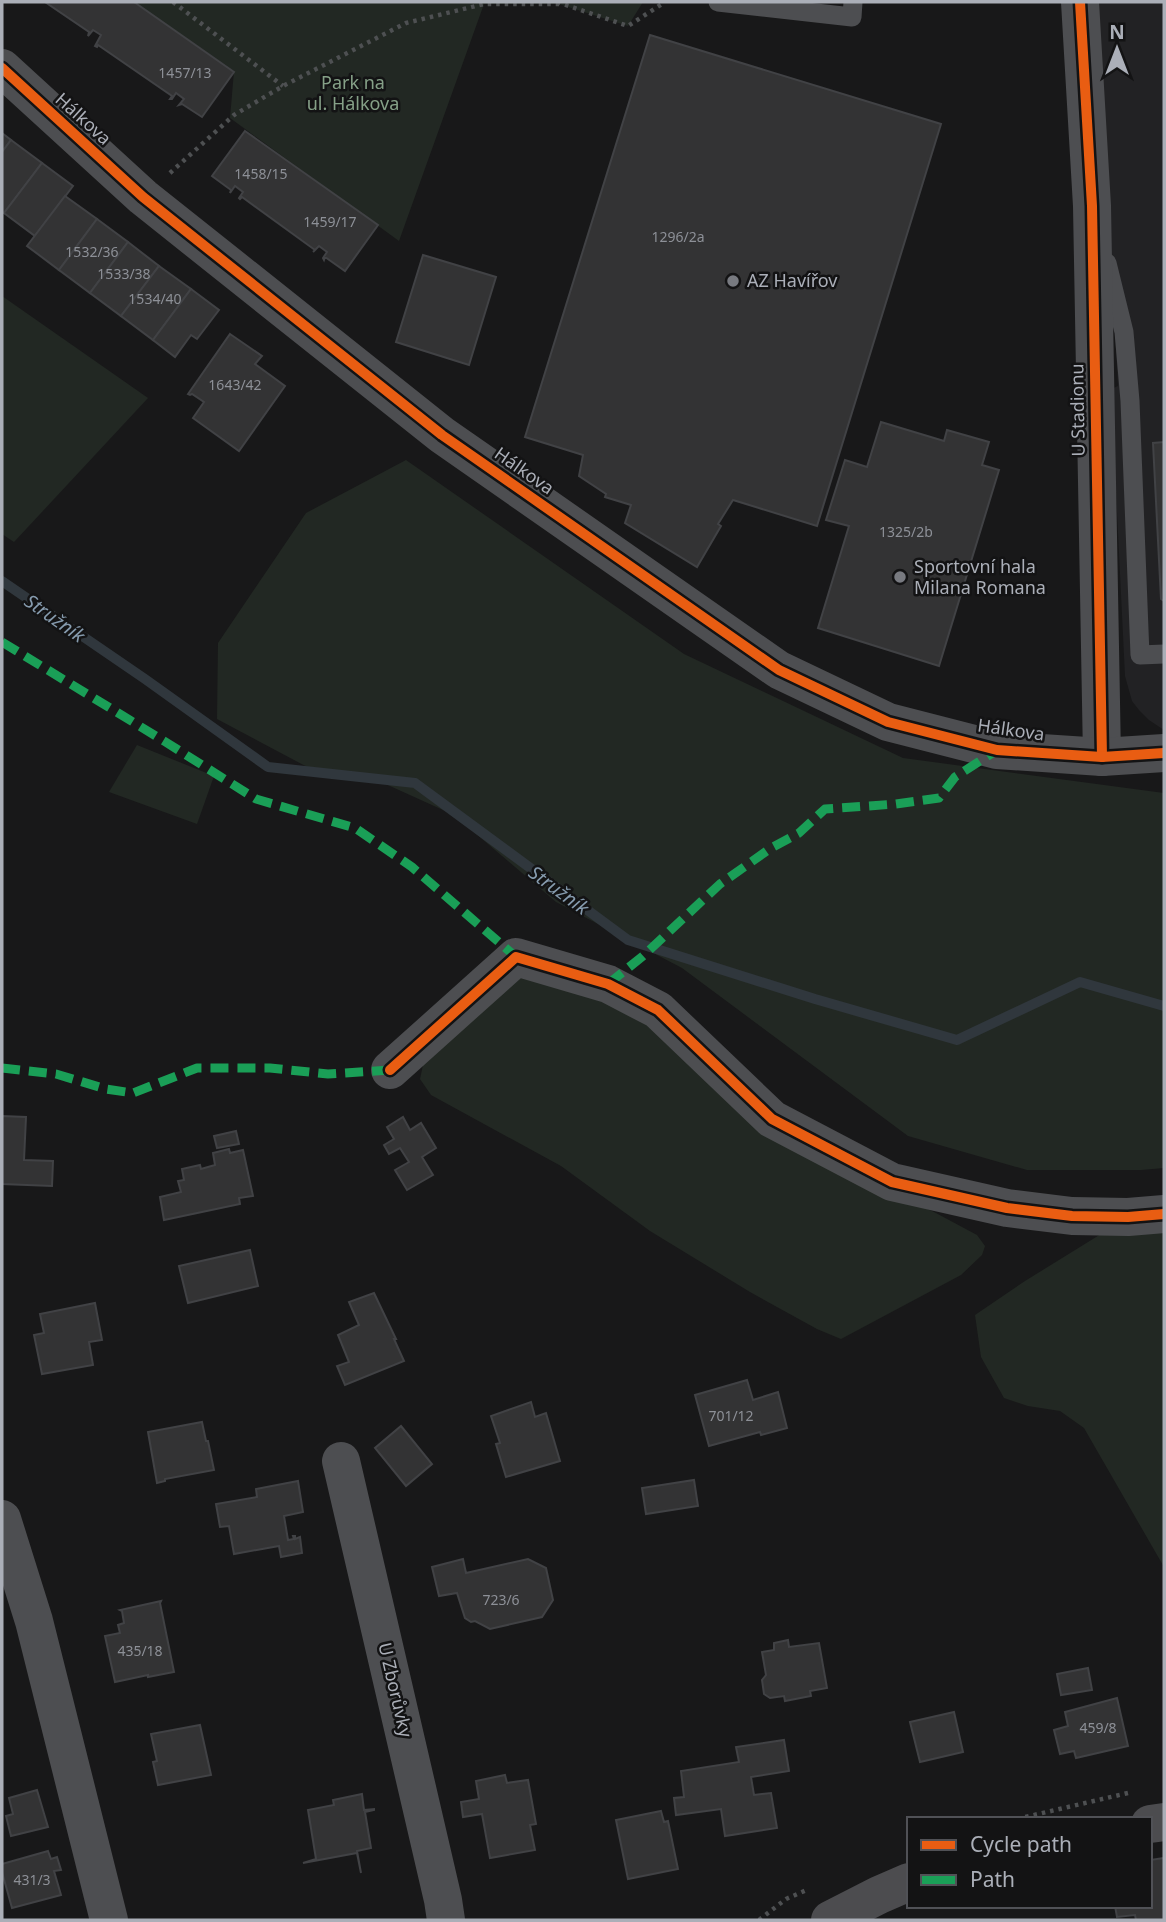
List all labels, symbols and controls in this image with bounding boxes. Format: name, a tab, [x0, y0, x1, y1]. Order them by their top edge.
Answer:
north arrow	[1082, 14, 1152, 84]
text: N	[1109, 19, 1125, 45]
house number: 1457/13	[158, 63, 212, 82]
park label: Park na ul. Hálkova	[307, 70, 399, 115]
street label: Hálkova	[51, 87, 117, 150]
house number: 1458/15	[234, 164, 288, 183]
house number: 1459/17	[303, 212, 357, 231]
house number: 1296/2a	[651, 227, 705, 246]
house number: 1532/36	[65, 242, 119, 261]
house number: 1533/38	[97, 264, 151, 283]
place label: AZ Havířov	[747, 268, 838, 292]
marker: AZ Havířov	[725, 273, 741, 289]
house number: 1534/40	[128, 289, 182, 308]
street label: U Stadionu	[1064, 363, 1090, 457]
house number: 1643/42	[208, 375, 262, 394]
street label: Hálkova	[490, 441, 559, 499]
house number: 1325/2b	[879, 522, 933, 541]
place label: Sportovní hala Milana Romana	[914, 554, 1046, 599]
marker: Sportovní hala Milana Romana	[892, 569, 908, 585]
water label: Stružník	[20, 588, 91, 649]
street label: Hálkova	[976, 712, 1046, 746]
water label: Stružník	[524, 859, 595, 921]
house number: 701/12	[708, 1406, 754, 1425]
house number: 723/6	[482, 1590, 520, 1609]
street label: U Zborůvky	[373, 1640, 419, 1740]
house number: 435/18	[117, 1641, 163, 1660]
house number: 459/8	[1079, 1718, 1117, 1737]
legend	[907, 1817, 1152, 1908]
text: Cycle path	[970, 1830, 1072, 1858]
text: Path	[970, 1865, 1015, 1893]
house number: 431/3	[13, 1870, 51, 1889]

